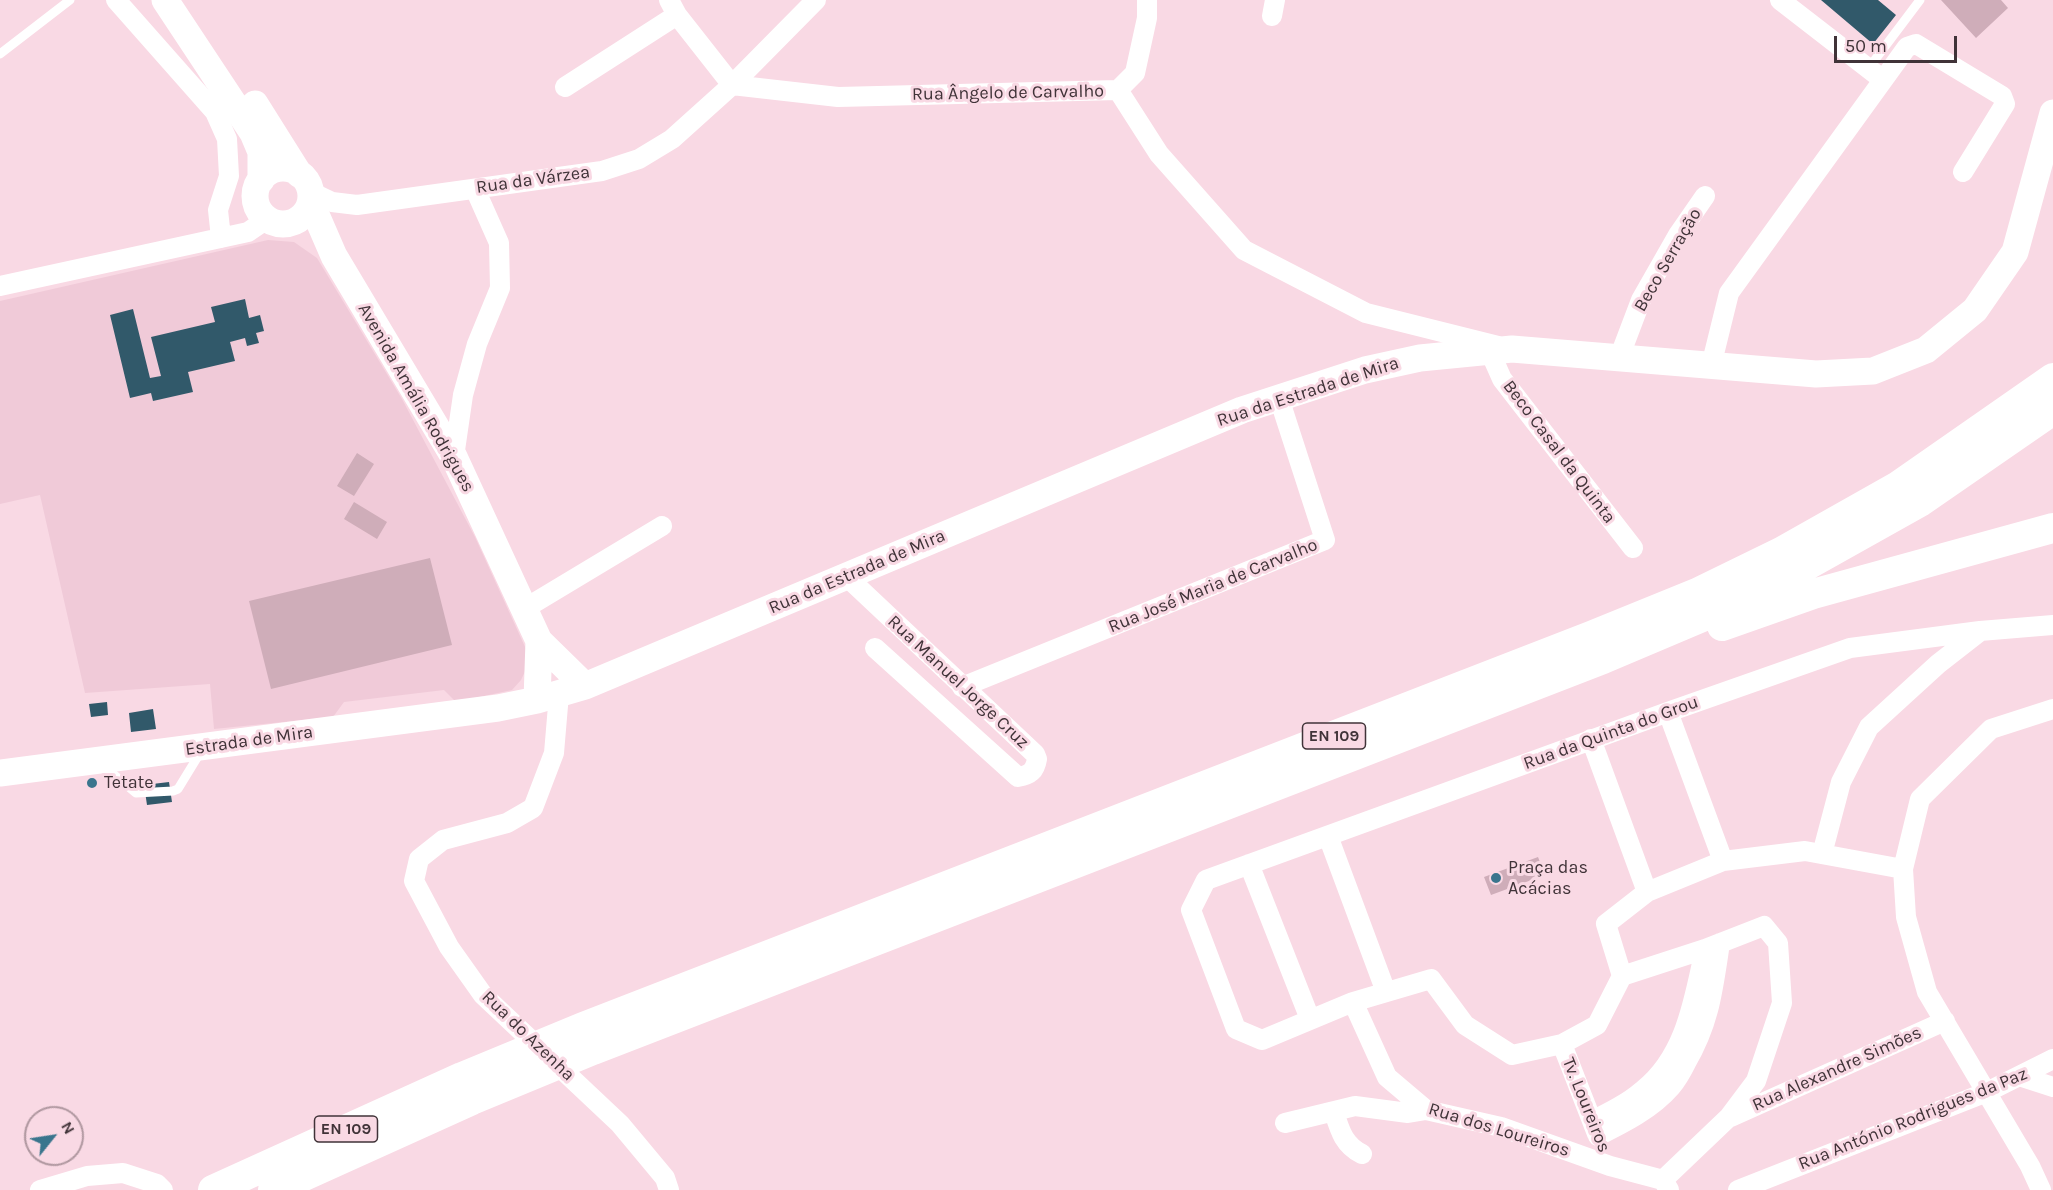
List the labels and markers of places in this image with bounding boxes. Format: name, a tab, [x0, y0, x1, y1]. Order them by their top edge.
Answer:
place label: Tetate	[104, 772, 154, 794]
marker: Tetate	[85, 776, 99, 790]
place label: Praça das Acácias	[1508, 857, 1588, 900]
marker: Praça das Acácias	[1489, 871, 1503, 885]

